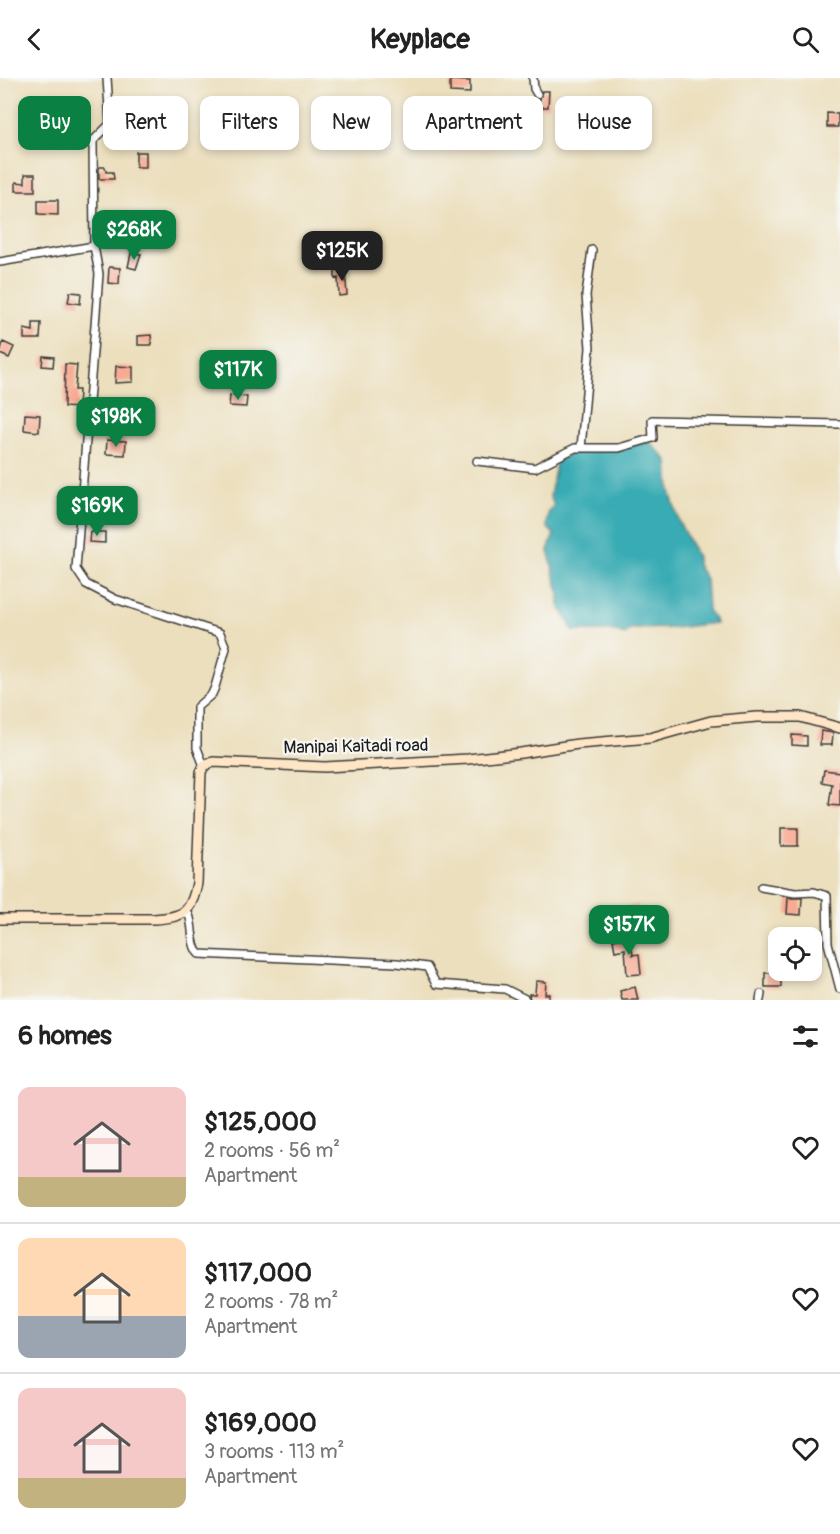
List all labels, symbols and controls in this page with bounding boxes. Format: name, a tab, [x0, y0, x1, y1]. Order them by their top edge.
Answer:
icon: back	[18, 23, 51, 56]
text: Keyplace	[370, 23, 470, 56]
icon: search	[789, 23, 822, 56]
chip: Buy	[18, 96, 91, 150]
chip: Rent	[103, 96, 188, 150]
chip: Filters	[200, 96, 299, 150]
chip: New	[311, 96, 391, 150]
chip: Apartment	[403, 96, 543, 150]
chip: House	[555, 96, 652, 150]
pin: $268K	[92, 210, 176, 261]
text: $268K	[106, 217, 162, 242]
pin: $125K	[300, 231, 384, 282]
text: $125K	[316, 238, 368, 263]
pin: $117K	[196, 350, 280, 401]
text: $117K	[213, 357, 263, 382]
pin: $198K	[74, 397, 158, 448]
text: $198K	[90, 404, 142, 429]
pin: $169K	[55, 486, 139, 537]
text: $169K	[71, 493, 123, 518]
street label: Manipai Kaitadi road	[283, 734, 429, 759]
pin: $157K	[587, 905, 671, 956]
text: $157K	[603, 912, 655, 937]
map controls	[768, 927, 822, 981]
button: locate	[768, 927, 822, 981]
text: 6 homes	[18, 1020, 112, 1052]
icon: filters	[789, 1020, 822, 1053]
text: $125,000	[204, 1106, 317, 1138]
icon: home	[66, 1111, 138, 1183]
icon: heart	[789, 1131, 822, 1164]
text: 2 rooms · 56 m²	[204, 1138, 340, 1163]
text: Apartment	[204, 1163, 297, 1188]
text: $117,000	[204, 1257, 312, 1289]
icon: home	[66, 1262, 138, 1334]
icon: heart	[789, 1282, 822, 1315]
text: 2 rooms · 78 m²	[204, 1289, 338, 1314]
text: Apartment	[204, 1314, 297, 1339]
text: $169,000	[204, 1407, 317, 1439]
icon: home	[66, 1412, 138, 1484]
icon: heart	[789, 1432, 822, 1465]
text: 3 rooms · 113 m²	[204, 1439, 344, 1464]
text: Apartment	[204, 1464, 297, 1489]

